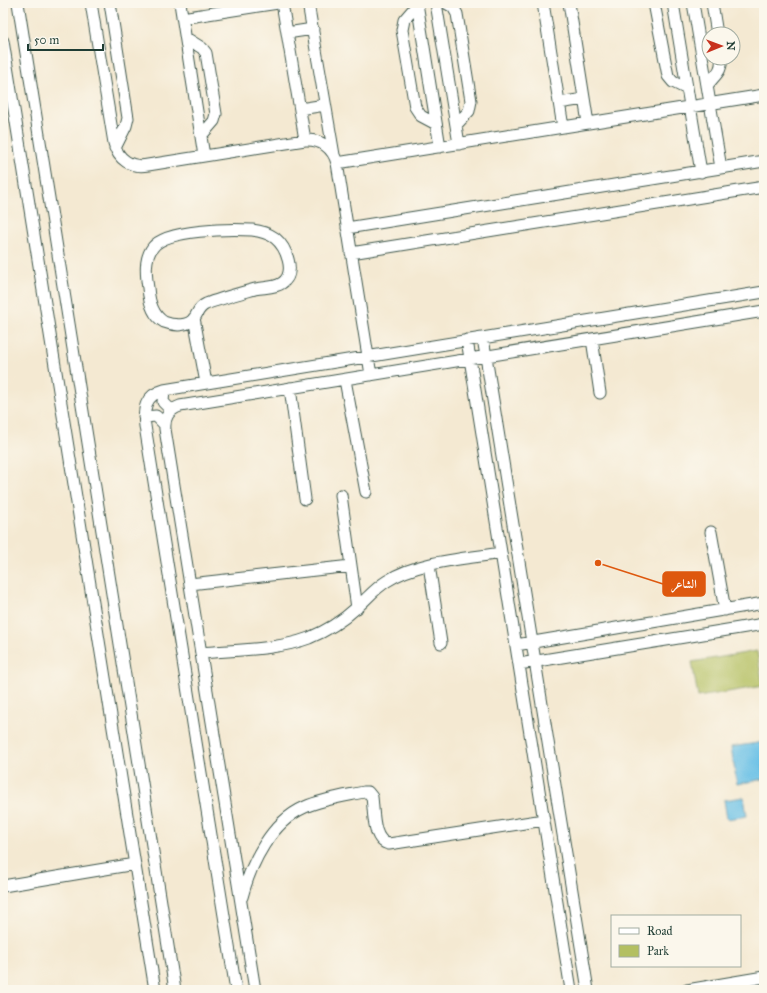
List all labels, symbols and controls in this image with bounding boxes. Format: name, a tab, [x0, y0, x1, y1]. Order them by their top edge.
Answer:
scale bar	[28, 26, 103, 52]
north arrow	[701, 26, 741, 66]
text: 50 m	[34, 33, 59, 47]
text: N	[724, 41, 737, 51]
callout: الشاعر	[663, 572, 705, 596]
text: الشاعر	[671, 577, 697, 593]
legend	[611, 915, 741, 967]
text: Road	[647, 924, 673, 938]
text: Park	[647, 944, 669, 958]

